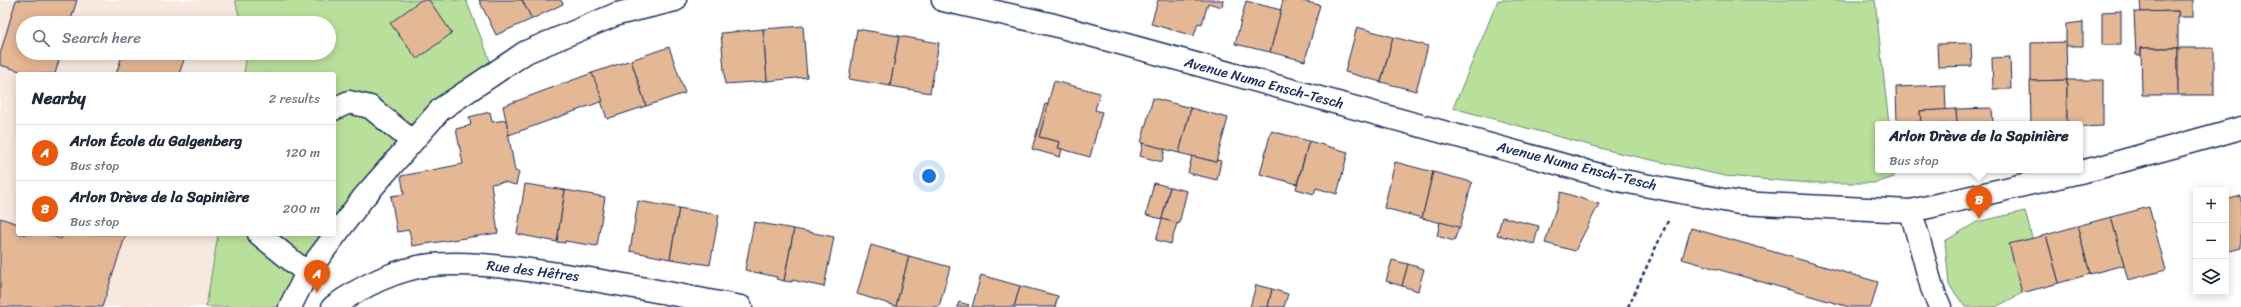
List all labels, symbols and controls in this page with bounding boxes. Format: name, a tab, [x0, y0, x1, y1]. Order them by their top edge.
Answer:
search box	[16, 16, 336, 60]
text: Search here	[62, 25, 141, 51]
icon: search	[30, 27, 52, 49]
street label: Avenue Numa Ensch-Tesch	[1181, 49, 1346, 116]
text: Nearby	[32, 83, 86, 113]
text: 2 results	[269, 87, 320, 110]
popup	[1875, 121, 2083, 173]
text: Arlon Drève de la Sapinière	[1889, 123, 2069, 149]
text: Arlon École du Galgenberg	[70, 128, 242, 154]
street label: Avenue Numa Ensch-Tesch	[1493, 134, 1660, 198]
text: A	[41, 141, 49, 164]
text: 120 m	[285, 141, 320, 164]
text: Bus stop	[1889, 149, 1939, 172]
text: Bus stop	[70, 154, 119, 177]
your location	[919, 166, 939, 186]
text: Arlon Drève de la Sapinière	[70, 184, 249, 210]
pin: B	[1966, 186, 1992, 219]
map controls	[2193, 187, 2229, 295]
button: +	[2193, 187, 2229, 223]
text: B	[41, 197, 49, 220]
text: 200 m	[283, 197, 320, 220]
text: Bus stop	[70, 210, 119, 233]
button: −	[2193, 223, 2229, 259]
street label: Rue des Hêtres	[485, 253, 581, 289]
button: layers	[2193, 259, 2229, 295]
pin: A	[304, 260, 330, 293]

